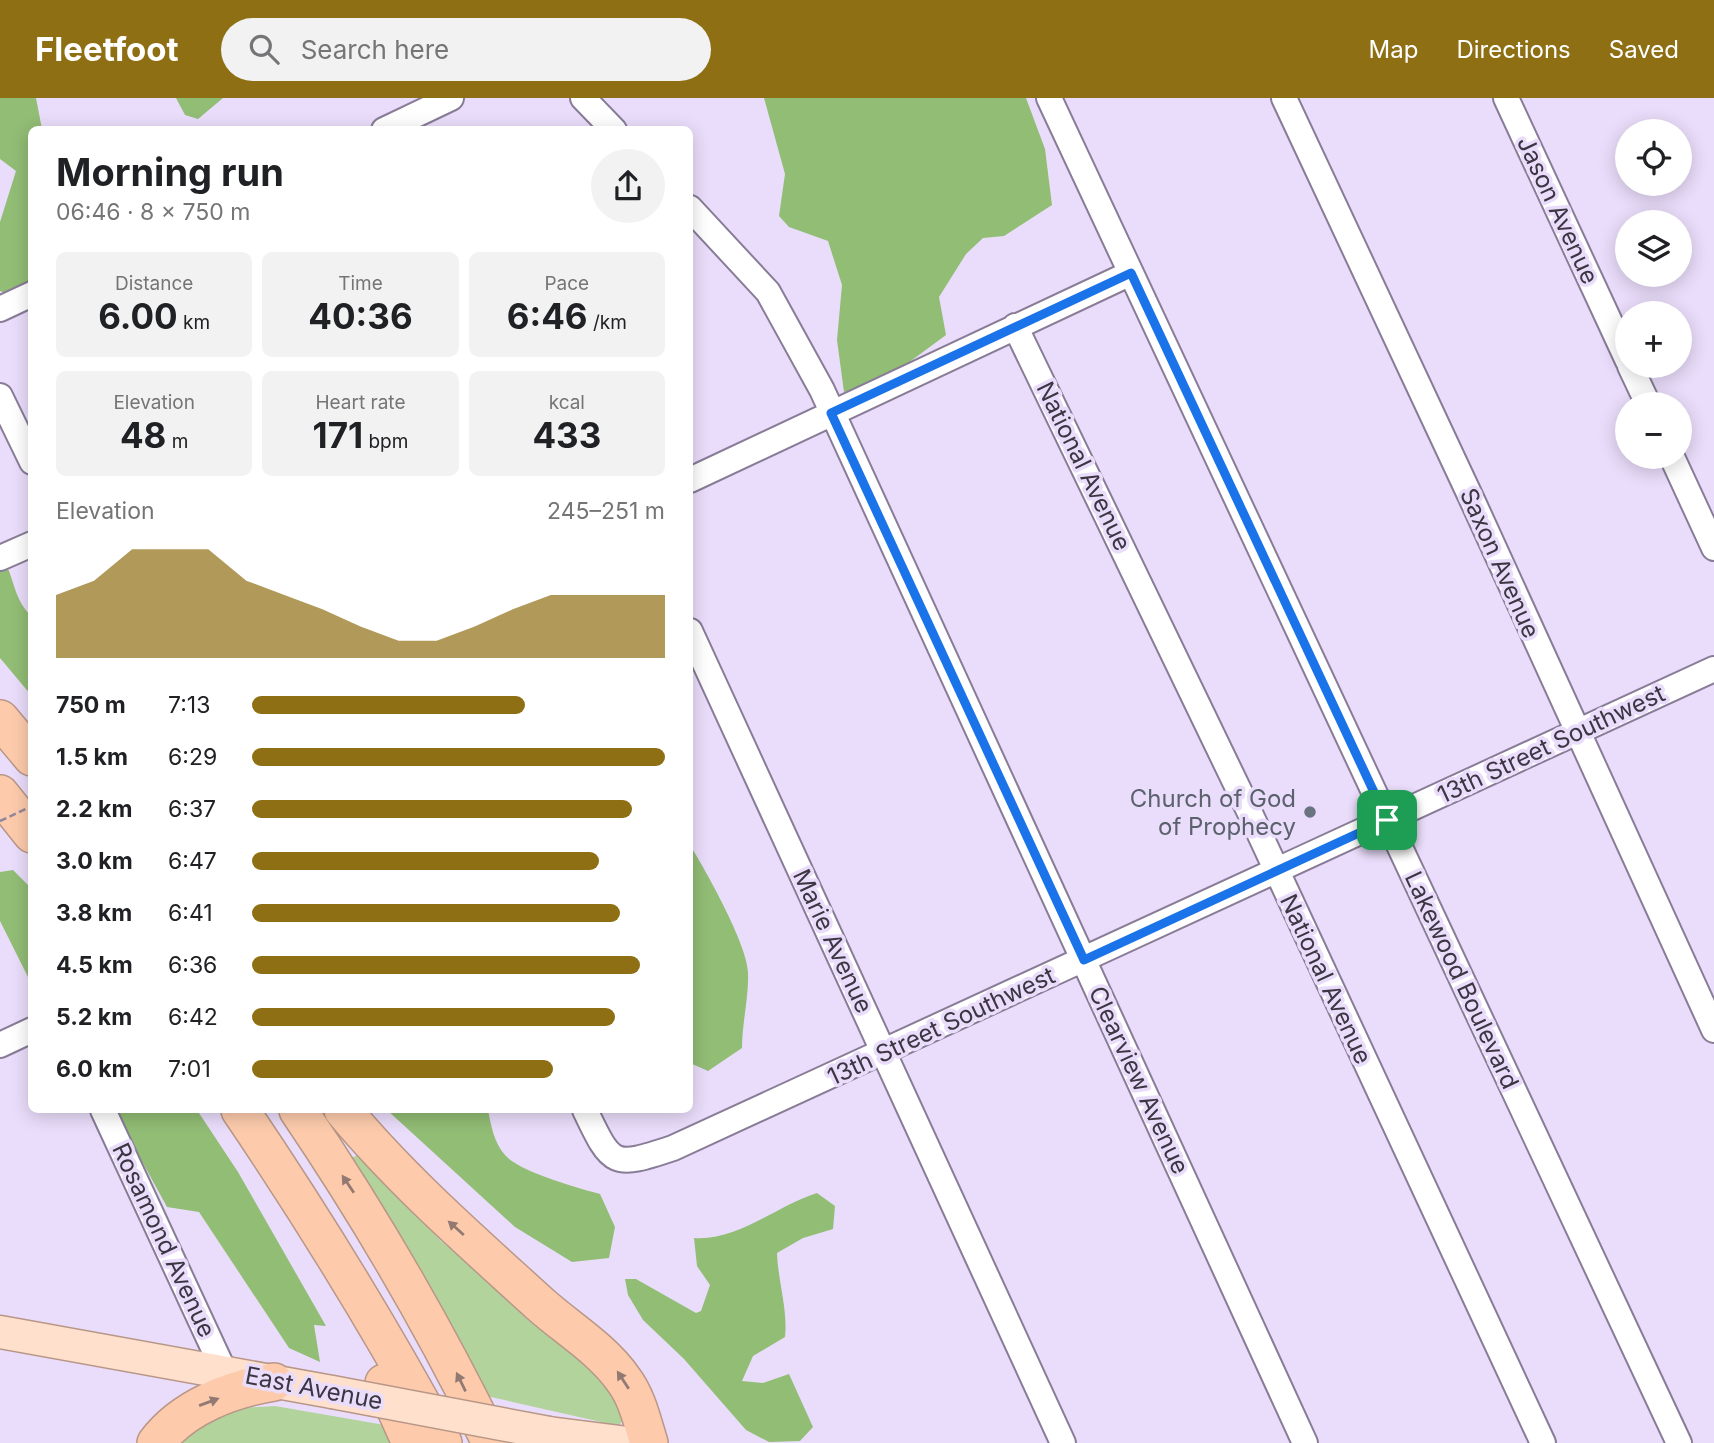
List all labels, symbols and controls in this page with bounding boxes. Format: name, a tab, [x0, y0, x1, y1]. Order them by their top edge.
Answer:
search box	[221, 18, 711, 81]
text: Fleetfoot	[35, 29, 179, 69]
icon: search	[245, 30, 283, 68]
text: Search here	[301, 34, 449, 65]
text: Map	[1369, 35, 1418, 64]
text: Directions	[1456, 35, 1571, 64]
text: Saved	[1609, 35, 1679, 64]
map controls	[1615, 119, 1692, 469]
button: locate	[1615, 119, 1692, 196]
street label: Jason Avenue	[1511, 132, 1605, 288]
text: Morning run	[56, 149, 284, 195]
button: share	[591, 149, 665, 223]
text: 06:46 · 8 × 750 m	[56, 198, 250, 226]
button: layers	[1615, 210, 1692, 287]
text: Distance	[115, 272, 193, 295]
text: Time	[338, 272, 383, 295]
text: Pace	[544, 272, 589, 295]
text: 6.00	[98, 295, 178, 337]
text: 40:36	[308, 295, 413, 337]
text: 6:46	[507, 295, 588, 337]
button: +	[1615, 301, 1692, 378]
text: km	[178, 311, 210, 334]
text: /km	[588, 311, 627, 334]
street label: National Avenue	[1031, 377, 1137, 555]
text: Elevation	[113, 391, 195, 414]
text: Heart rate	[315, 391, 405, 414]
text: kcal	[549, 391, 585, 414]
button: −	[1615, 392, 1692, 469]
text: 48	[120, 414, 166, 456]
text: 171	[313, 414, 363, 456]
text: 433	[532, 414, 601, 456]
text: m	[166, 430, 188, 453]
text: bpm	[363, 430, 408, 453]
street label: Saxon Avenue	[1454, 484, 1546, 642]
text: Elevation	[56, 497, 155, 525]
text: 245–251 m	[547, 497, 665, 525]
street label: 13th Street Southwest	[1433, 678, 1669, 809]
text: 750 m	[56, 691, 126, 719]
text: 7:13	[168, 691, 210, 719]
text: 1.5 km	[56, 743, 128, 771]
text: 6:29	[168, 743, 217, 771]
place label: Church of God of Prophecy	[1130, 784, 1296, 841]
pin	[1357, 790, 1417, 850]
text: 2.2 km	[56, 795, 132, 823]
text: 6:37	[168, 795, 216, 823]
icon: arrive	[1368, 801, 1406, 839]
marker: Church of God of Prophecy	[1302, 804, 1318, 820]
text: 3.0 km	[56, 847, 133, 875]
text: 6:47	[168, 847, 217, 875]
street label: Marie Avenue	[787, 864, 879, 1018]
street label: Lakewood Boulevard	[1399, 867, 1525, 1093]
street label: National Avenue	[1274, 889, 1378, 1069]
text: 3.8 km	[56, 899, 132, 927]
text: 6:41	[168, 899, 213, 927]
text: 4.5 km	[56, 951, 133, 979]
text: 6:36	[168, 951, 217, 979]
street label: 13th Street Southwest	[823, 960, 1059, 1091]
street label: Clearview Avenue	[1083, 981, 1195, 1179]
text: 5.2 km	[56, 1003, 132, 1031]
text: 6:42	[168, 1003, 218, 1031]
text: 6.0 km	[56, 1055, 133, 1083]
text: 7:01	[168, 1055, 211, 1083]
street label: Rosamond Avenue	[106, 1138, 222, 1342]
one-way arrow	[342, 1174, 355, 1194]
one-way arrow	[448, 1220, 465, 1236]
street label: East Avenue	[243, 1360, 385, 1416]
one-way arrow	[617, 1370, 630, 1390]
one-way arrow	[455, 1372, 467, 1392]
one-way arrow	[199, 1397, 220, 1408]

